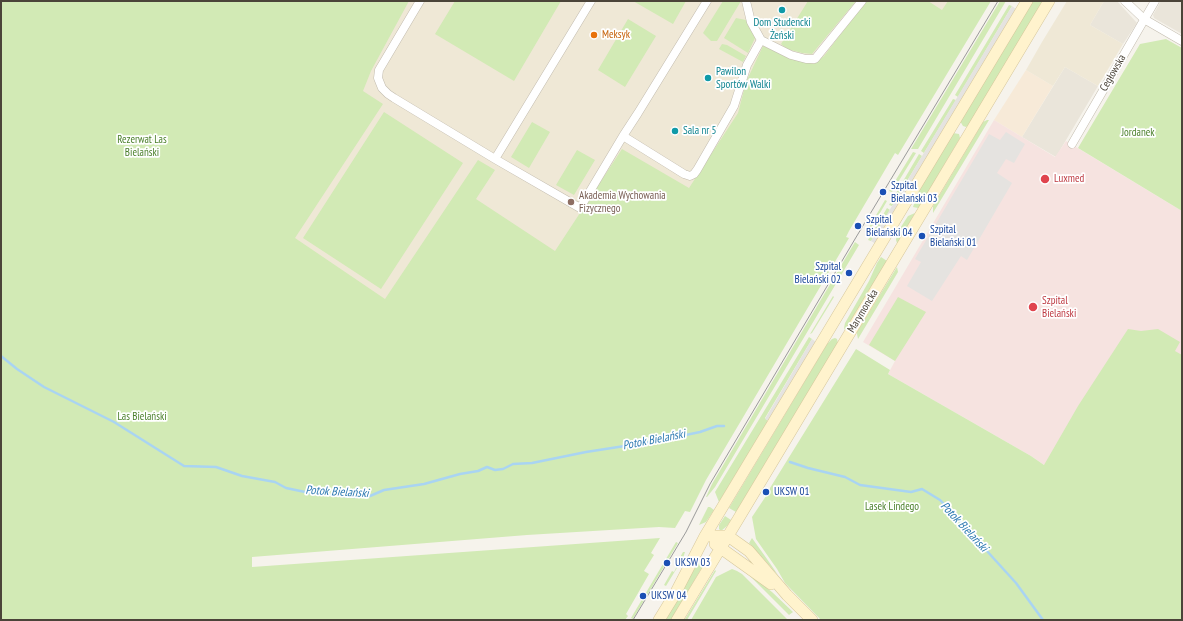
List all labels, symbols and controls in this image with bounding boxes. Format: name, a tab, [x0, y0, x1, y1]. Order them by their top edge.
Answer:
marker: Dom Studencki Żeński	[777, 5, 787, 15]
place label: Dom Studencki Żeński	[753, 16, 811, 42]
place label: Meksyk	[602, 28, 630, 42]
marker: Meksyk	[589, 30, 599, 40]
street label: Cegłowska	[1097, 52, 1129, 94]
place label: Pawilon Sportów Walki	[716, 65, 771, 91]
marker: Pawilon Sportów Walki	[703, 73, 713, 83]
place label: Sala nr 5	[683, 124, 717, 138]
marker: Sala nr 5	[670, 126, 680, 136]
park label: Jordanek	[1121, 126, 1155, 140]
park label: Rezerwat Las Bielański	[117, 133, 167, 159]
place label: Luxmed	[1054, 172, 1084, 186]
marker: Luxmed	[1039, 173, 1051, 185]
place label: Szpital Bielański 03	[891, 179, 938, 205]
marker: Szpital Bielański 03	[878, 187, 888, 197]
place label: Akademia Wychowania Fizycznego	[579, 189, 666, 215]
marker: Akademia Wychowania Fizycznego	[566, 197, 576, 207]
place label: Szpital Bielański 04	[866, 213, 913, 239]
marker: Szpital Bielański 04	[853, 221, 863, 231]
place label: Szpital Bielański 01	[930, 223, 977, 249]
marker: Szpital Bielański 01	[917, 231, 927, 241]
place label: Szpital Bielański 02	[794, 260, 841, 286]
marker: Szpital Bielański 02	[844, 268, 854, 278]
street label: Marymoncka	[845, 287, 881, 335]
place label: Szpital Bielański	[1042, 294, 1076, 320]
marker: Szpital Bielański	[1027, 301, 1039, 313]
park label: Las Bielański	[117, 410, 167, 424]
water label: Potok Bielański	[622, 427, 686, 453]
water label: Potok Bielański	[305, 483, 369, 501]
place label: UKSW 01	[774, 485, 809, 499]
marker: UKSW 01	[761, 487, 771, 497]
water label: Potok Bielański	[937, 499, 991, 555]
park label: Lasek Lindego	[865, 500, 919, 514]
place label: UKSW 03	[675, 556, 710, 570]
marker: UKSW 03	[662, 558, 672, 568]
place label: UKSW 04	[651, 589, 686, 603]
marker: UKSW 04	[638, 591, 648, 601]

